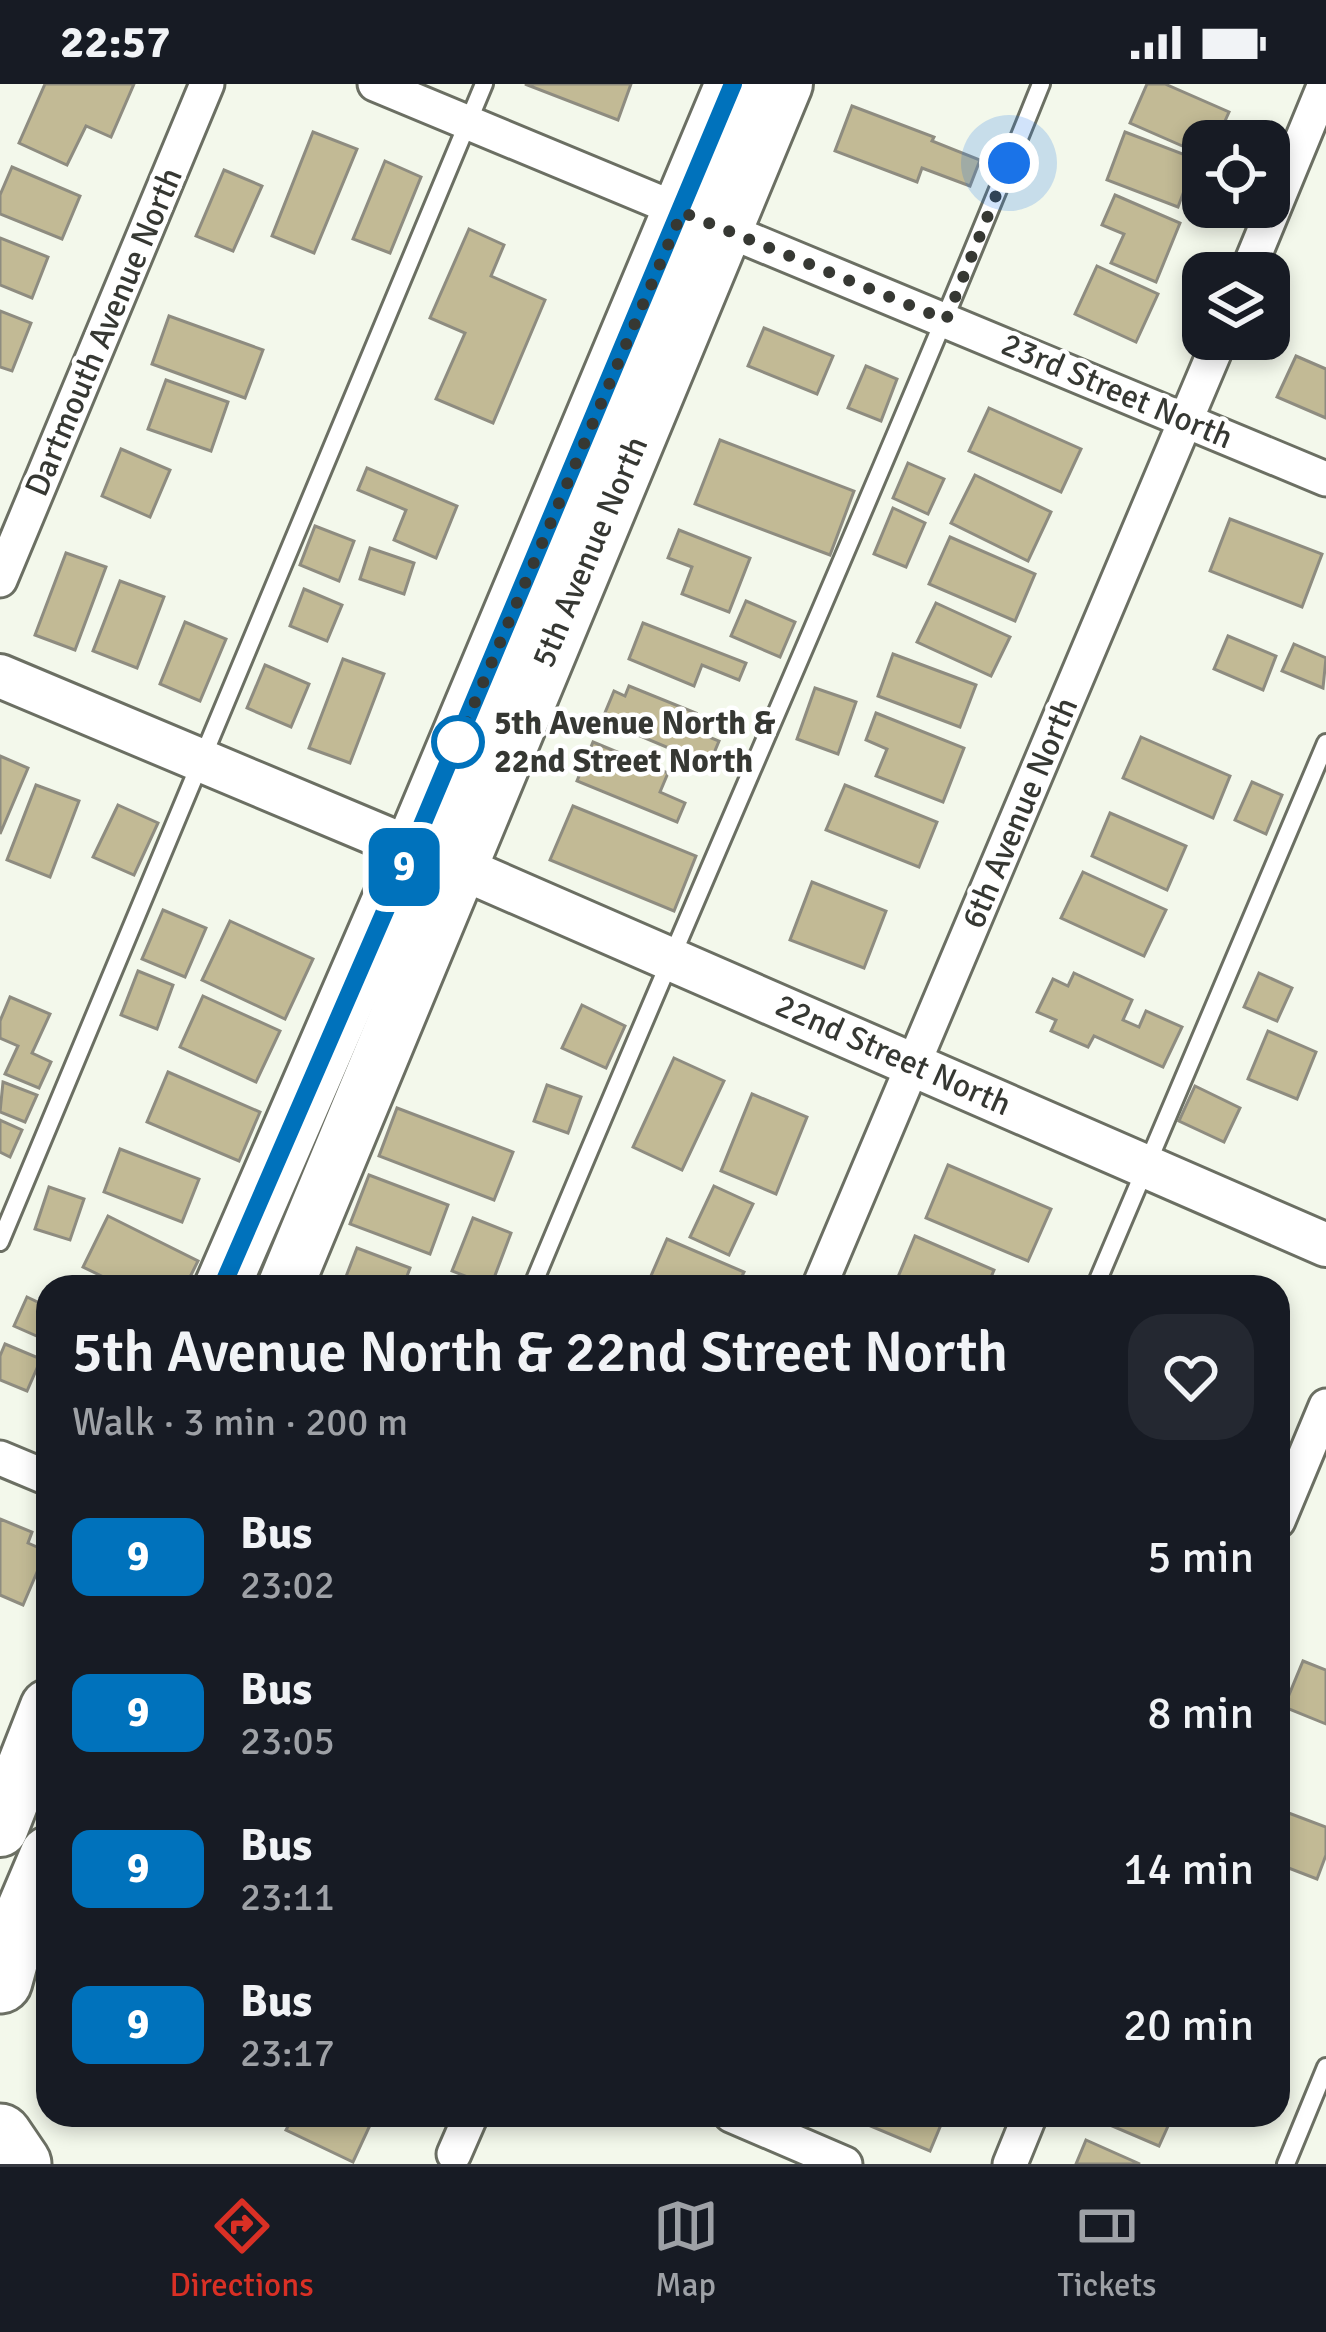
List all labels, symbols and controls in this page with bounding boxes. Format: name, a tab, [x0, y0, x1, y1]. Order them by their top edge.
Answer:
text: 22:57	[60, 15, 170, 70]
map controls	[1182, 120, 1290, 360]
button: locate	[1182, 120, 1290, 228]
your location	[979, 133, 1039, 193]
street label: Dartmouth Avenue North	[16, 162, 192, 502]
button: layers	[1182, 252, 1290, 360]
street label: 23rd Street North	[995, 324, 1239, 458]
street label: 5th Avenue North	[523, 430, 657, 674]
street label: 6th Avenue North	[953, 691, 1087, 935]
place label: 5th Avenue North & 22nd Street North	[494, 703, 775, 782]
marker: 5th Avenue North & 22nd Street North	[433, 717, 483, 767]
line badge: 9	[365, 828, 443, 906]
text: 9	[393, 841, 415, 892]
street label: 22nd Street North	[769, 985, 1017, 1125]
button: heart	[1128, 1314, 1254, 1440]
text: 5th Avenue North & 22nd Street North	[72, 1317, 1008, 1388]
text: Walk · 3 min · 200 m	[72, 1398, 408, 1446]
text: Bus	[240, 1506, 312, 1561]
text: 5 min	[1147, 1530, 1254, 1585]
text: 9	[127, 1531, 149, 1582]
text: 23:02	[240, 1561, 335, 1609]
text: Bus	[240, 1662, 312, 1717]
text: 8 min	[1147, 1686, 1254, 1741]
text: 9	[127, 1687, 149, 1738]
text: 23:05	[240, 1717, 335, 1765]
text: Bus	[240, 1818, 312, 1873]
text: 14 min	[1123, 1842, 1254, 1897]
text: 9	[127, 1843, 149, 1894]
text: 23:11	[240, 1873, 335, 1921]
text: Bus	[240, 1974, 312, 2029]
text: 20 min	[1123, 1998, 1254, 2053]
text: 9	[127, 1999, 149, 2050]
text: 23:17	[240, 2029, 335, 2077]
tab: Directions	[169, 2193, 314, 2306]
tab: Map	[653, 2193, 719, 2306]
tab: Tickets	[1057, 2193, 1157, 2306]

